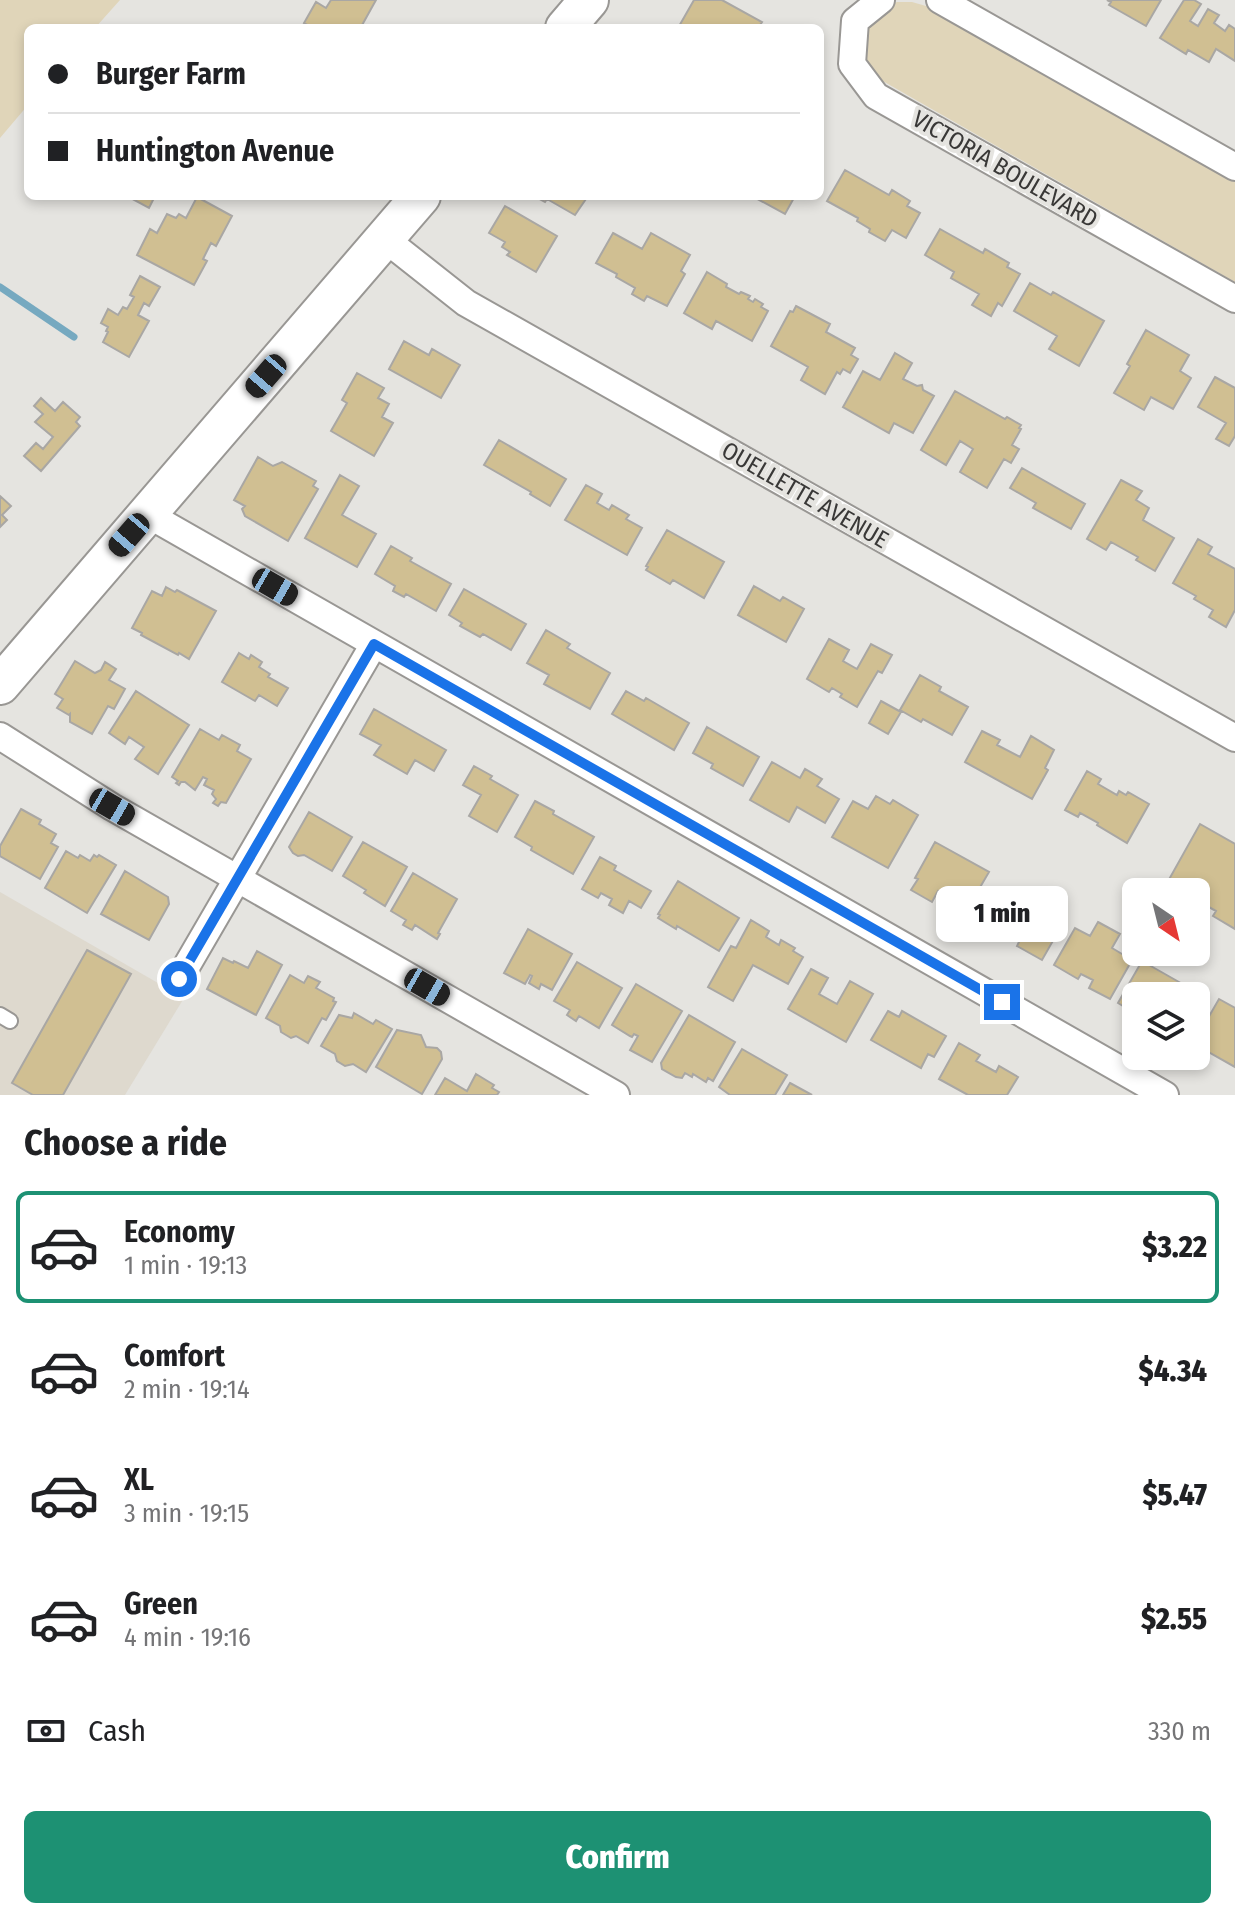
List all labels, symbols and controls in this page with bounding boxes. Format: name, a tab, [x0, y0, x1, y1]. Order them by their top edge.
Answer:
text: Burger Farm	[96, 56, 246, 92]
street label: VICTORIA BOULEVARD	[907, 105, 1103, 233]
text: Huntington Avenue	[96, 133, 334, 169]
car	[241, 350, 291, 402]
street label: OUELLETTE AVENUE	[717, 436, 893, 554]
car	[104, 509, 154, 561]
car	[248, 565, 302, 609]
car	[85, 785, 139, 829]
north arrow	[1122, 878, 1210, 966]
map controls	[1122, 878, 1210, 1070]
callout: 1 min	[936, 886, 1068, 942]
text: 1 min	[974, 898, 1030, 929]
route start	[161, 961, 197, 997]
car	[400, 965, 454, 1009]
button: layers	[1122, 982, 1210, 1070]
route end	[984, 984, 1020, 1020]
text: Choose a ride	[24, 1121, 227, 1165]
icon: car	[28, 1211, 100, 1283]
text: Economy	[124, 1214, 235, 1250]
text: $3.22	[1142, 1229, 1207, 1265]
text: 1 min · 19:13	[124, 1250, 247, 1281]
icon: car	[28, 1335, 100, 1407]
text: Comfort	[124, 1338, 225, 1374]
text: $4.34	[1139, 1353, 1207, 1389]
text: 2 min · 19:14	[124, 1374, 250, 1405]
icon: car	[28, 1459, 100, 1531]
text: XL	[124, 1462, 154, 1498]
text: $5.47	[1142, 1477, 1207, 1513]
text: 3 min · 19:15	[124, 1498, 249, 1529]
icon: car	[28, 1583, 100, 1655]
text: Green	[124, 1586, 198, 1622]
text: $2.55	[1141, 1601, 1207, 1637]
text: 4 min · 19:16	[124, 1622, 251, 1653]
icon: cash	[24, 1709, 68, 1753]
text: Cash	[88, 1713, 146, 1749]
text: 330 m	[1148, 1716, 1211, 1747]
button: Confirm	[24, 1811, 1211, 1903]

